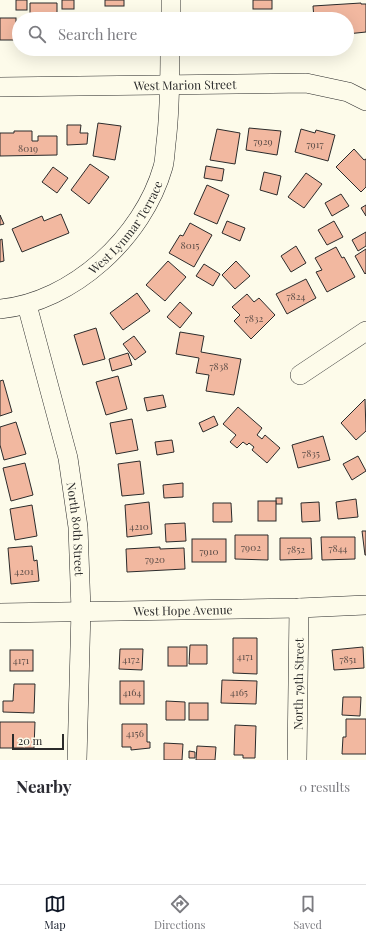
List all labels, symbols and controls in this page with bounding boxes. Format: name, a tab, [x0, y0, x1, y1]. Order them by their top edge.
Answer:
search box	[12, 12, 354, 56]
icon: search	[26, 23, 48, 45]
text: Search here	[58, 24, 137, 44]
street label: West Marion Street	[132, 76, 237, 93]
house number: 7929	[253, 134, 273, 148]
house number: 7917	[307, 137, 323, 151]
house number: 8019	[18, 141, 38, 155]
street label: West Lynmar Terrace	[84, 178, 166, 278]
house number: 8015	[181, 238, 199, 252]
house number: 7824	[287, 289, 306, 303]
house number: 7832	[245, 311, 263, 325]
house number: 7838	[210, 359, 228, 373]
house number: 7835	[302, 446, 320, 460]
street label: North 80th Street	[64, 481, 88, 577]
house number: 4210	[129, 519, 149, 533]
house number: 7902	[241, 540, 261, 554]
house number: 7844	[328, 541, 348, 555]
house number: 7852	[287, 542, 305, 556]
house number: 7910	[200, 544, 218, 558]
house number: 7920	[145, 552, 165, 566]
house number: 4201	[14, 564, 34, 578]
street label: West Hope Avenue	[132, 601, 233, 619]
street label: North 79th Street	[289, 637, 307, 730]
house number: 4171	[237, 649, 253, 663]
house number: 4172	[122, 652, 140, 666]
house number: 7851	[339, 652, 357, 666]
house number: 4171	[13, 653, 29, 667]
house number: 4164	[123, 685, 141, 699]
house number: 4165	[230, 685, 248, 699]
house number: 4156	[126, 726, 144, 740]
scale bar	[12, 732, 64, 751]
text: 20 m	[18, 733, 42, 748]
text: Nearby	[16, 775, 71, 797]
text: 0 results	[299, 778, 350, 795]
tab: Map	[44, 893, 66, 932]
tab: Directions	[154, 893, 205, 932]
tab: Saved	[293, 893, 322, 932]

